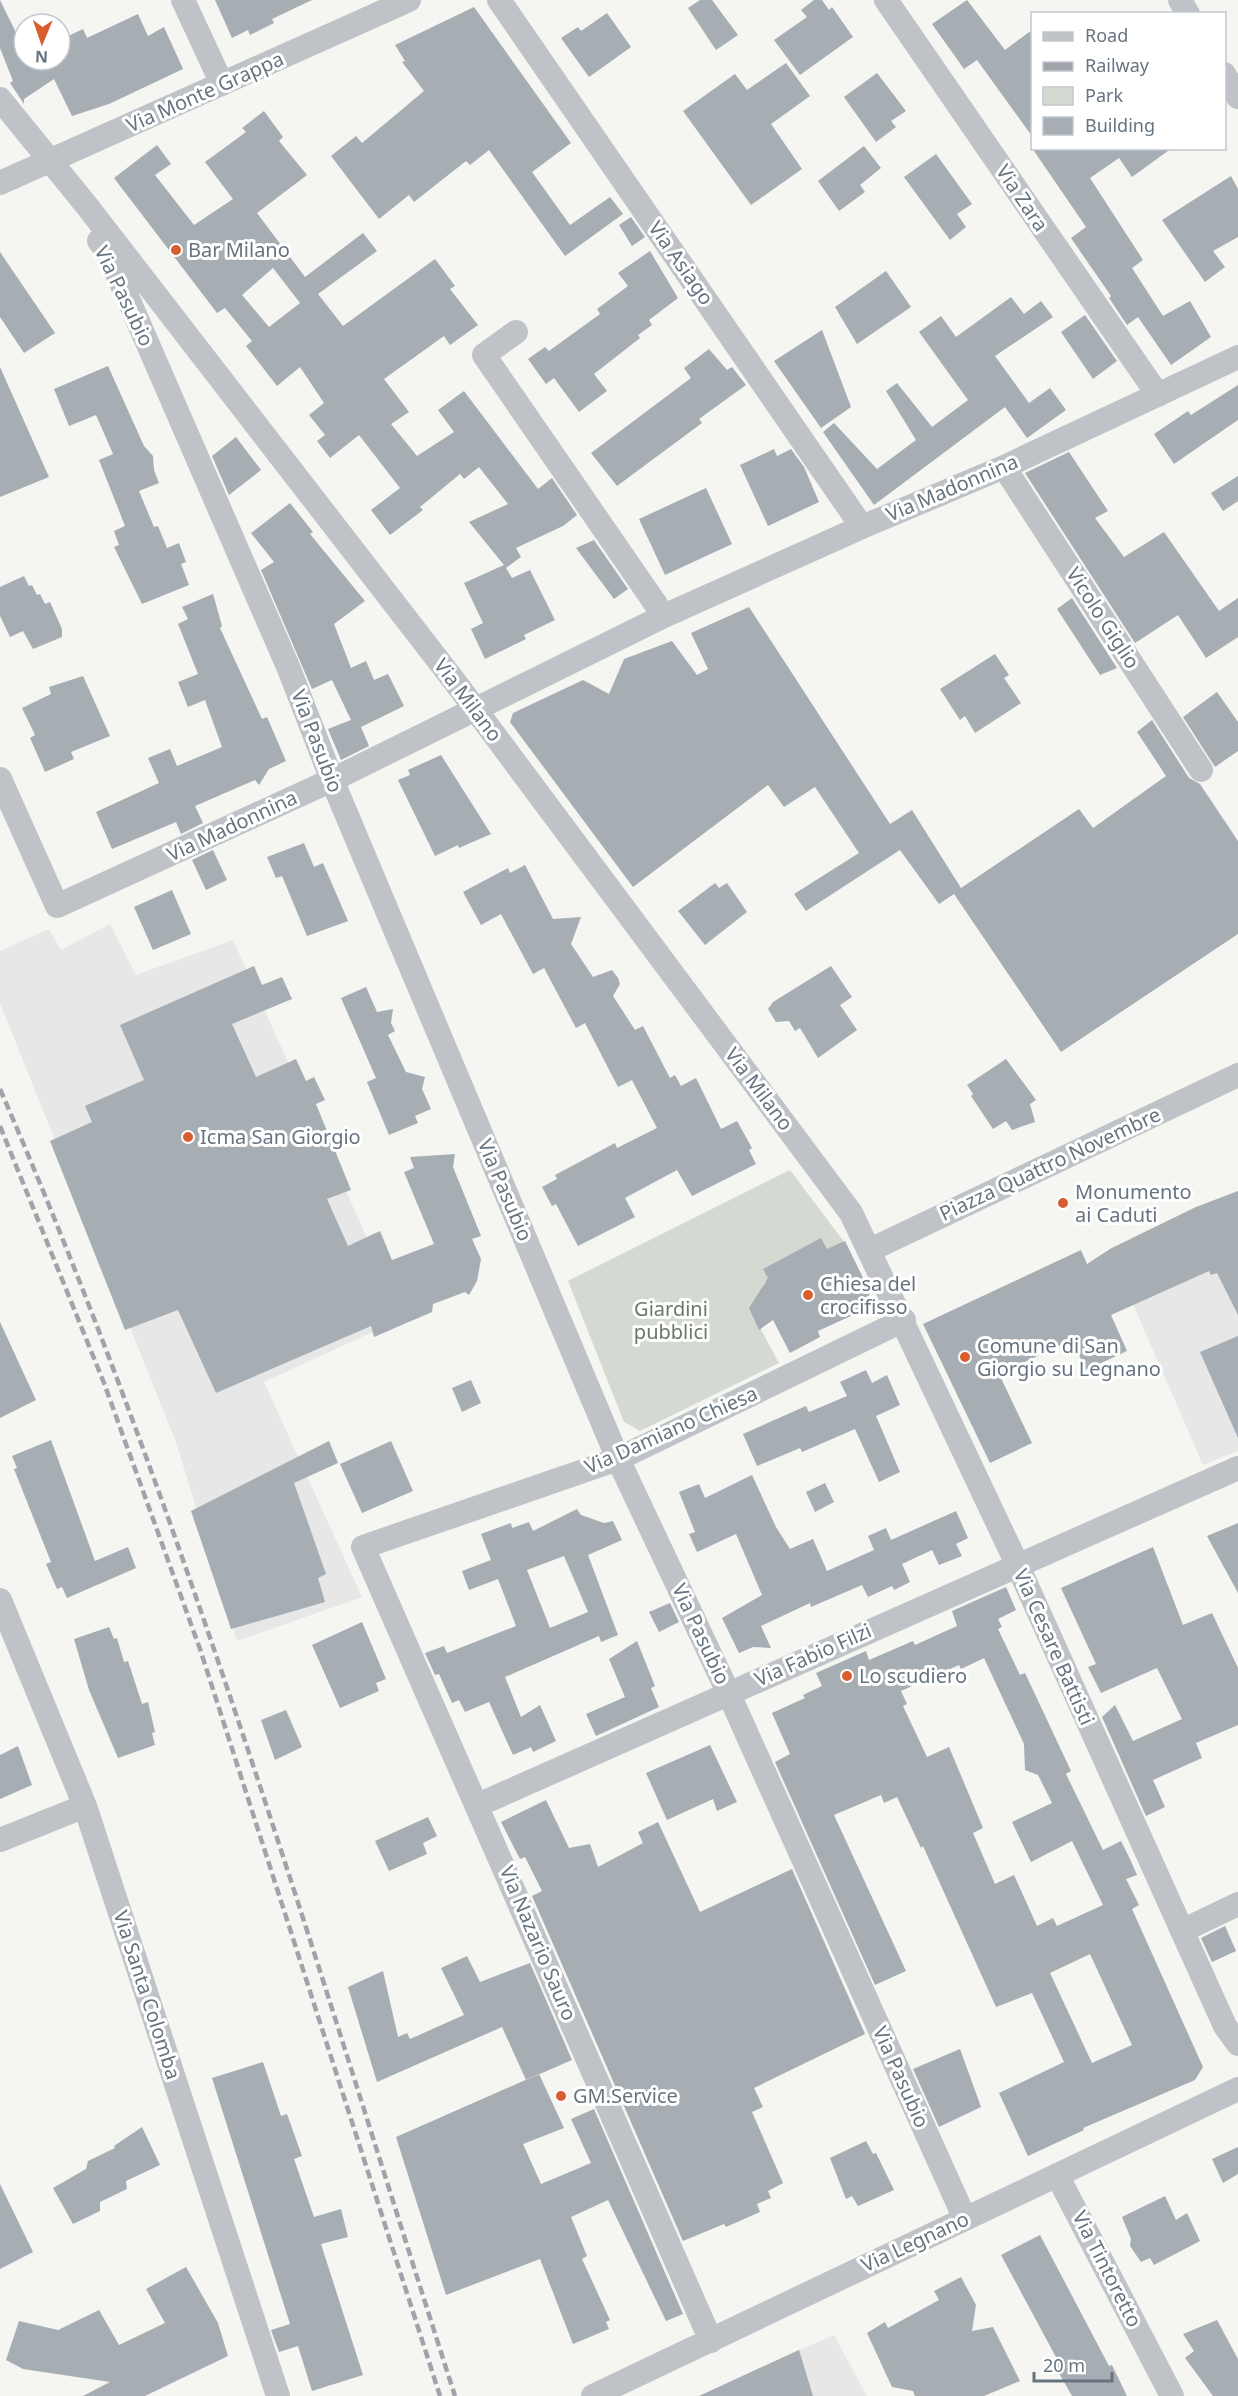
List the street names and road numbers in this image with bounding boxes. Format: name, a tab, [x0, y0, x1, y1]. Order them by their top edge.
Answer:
street label: Via Monte Grappa	[122, 45, 288, 138]
street label: Via Zara	[990, 159, 1055, 236]
street label: Via Asiago	[643, 215, 720, 310]
street label: Via Pasubio	[89, 241, 160, 350]
street label: Via Madonnina	[882, 448, 1022, 527]
street label: Vicolo Giglio	[1061, 562, 1146, 674]
street label: Via Milano	[428, 653, 509, 747]
street label: Via Pasubio	[285, 685, 349, 796]
street label: Via Madonnina	[162, 784, 301, 868]
street label: Via Milano	[719, 1042, 800, 1136]
street label: Piazza Quattro Novembre	[935, 1100, 1165, 1227]
street label: Via Pasubio	[472, 1135, 539, 1245]
street label: Via Damiano Chiesa	[580, 1379, 761, 1480]
street label: Via Cesare Battisti	[1008, 1564, 1101, 1729]
street label: Via Pasubio	[666, 1579, 737, 1689]
street label: Via Fabio Filzi	[750, 1617, 875, 1692]
street label: Via Nazario Sauro	[494, 1861, 583, 2024]
street label: Via Santa Colomba	[107, 1907, 188, 2083]
street label: Via Pasubio	[867, 2022, 936, 2132]
street label: Via Legnano	[857, 2205, 973, 2278]
street label: Via Tintoretto	[1067, 2206, 1148, 2332]

